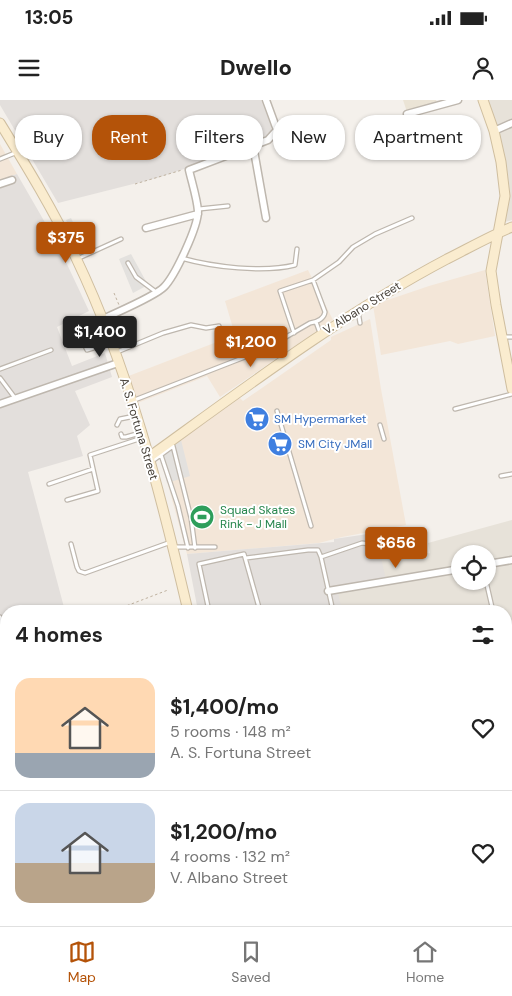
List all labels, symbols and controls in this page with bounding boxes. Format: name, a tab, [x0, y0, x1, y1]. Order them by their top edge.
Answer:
text: 13:05	[25, 5, 73, 30]
text: Dwello	[220, 53, 292, 82]
icon: menu	[15, 54, 43, 82]
icon: person	[469, 54, 497, 82]
chip: Buy	[15, 115, 82, 160]
chip: Rent	[92, 115, 166, 160]
chip: Filters	[176, 115, 263, 160]
chip: New	[273, 115, 345, 160]
chip: Apartment	[355, 115, 481, 160]
pin: $375	[36, 221, 96, 264]
text: $375	[47, 227, 85, 248]
street label: V. Albano Street	[320, 278, 404, 338]
pin: $1,400	[59, 316, 141, 358]
text: $1,400	[74, 321, 126, 342]
pin: $1,200	[210, 326, 292, 368]
text: $1,200	[225, 331, 277, 352]
street label: A. S. Fortuna Street	[116, 376, 162, 482]
supermarket icon: SM Hypermarket	[244, 406, 270, 432]
place label: SM Hypermarket	[274, 411, 367, 427]
supermarket icon: SM City JMall	[267, 431, 293, 457]
place label: SM City JMall	[298, 436, 372, 452]
place label: Squad Skates Rink - J Mall	[220, 502, 295, 532]
sports icon: Squad Skates Rink - J Mall	[189, 504, 215, 530]
pin: $656	[366, 526, 426, 569]
text: $656	[376, 532, 416, 553]
map controls	[451, 545, 496, 590]
button: locate	[451, 545, 496, 590]
text: 4 homes	[15, 621, 103, 649]
icon: filters	[469, 621, 497, 649]
text: $1,400/mo	[170, 693, 279, 721]
icon: home	[55, 698, 115, 758]
icon: heart	[469, 714, 497, 742]
text: 5 rooms · 148 m²	[170, 721, 291, 742]
text: A. S. Fortuna Street	[170, 742, 311, 763]
text: $1,200/mo	[170, 818, 277, 846]
icon: home	[55, 823, 115, 883]
icon: heart	[469, 839, 497, 867]
text: 4 rooms · 132 m²	[170, 846, 290, 867]
text: V. Albano Street	[170, 867, 288, 888]
tab: Map	[68, 938, 96, 986]
tab: Saved	[231, 938, 271, 986]
tab: Home	[406, 938, 444, 986]

